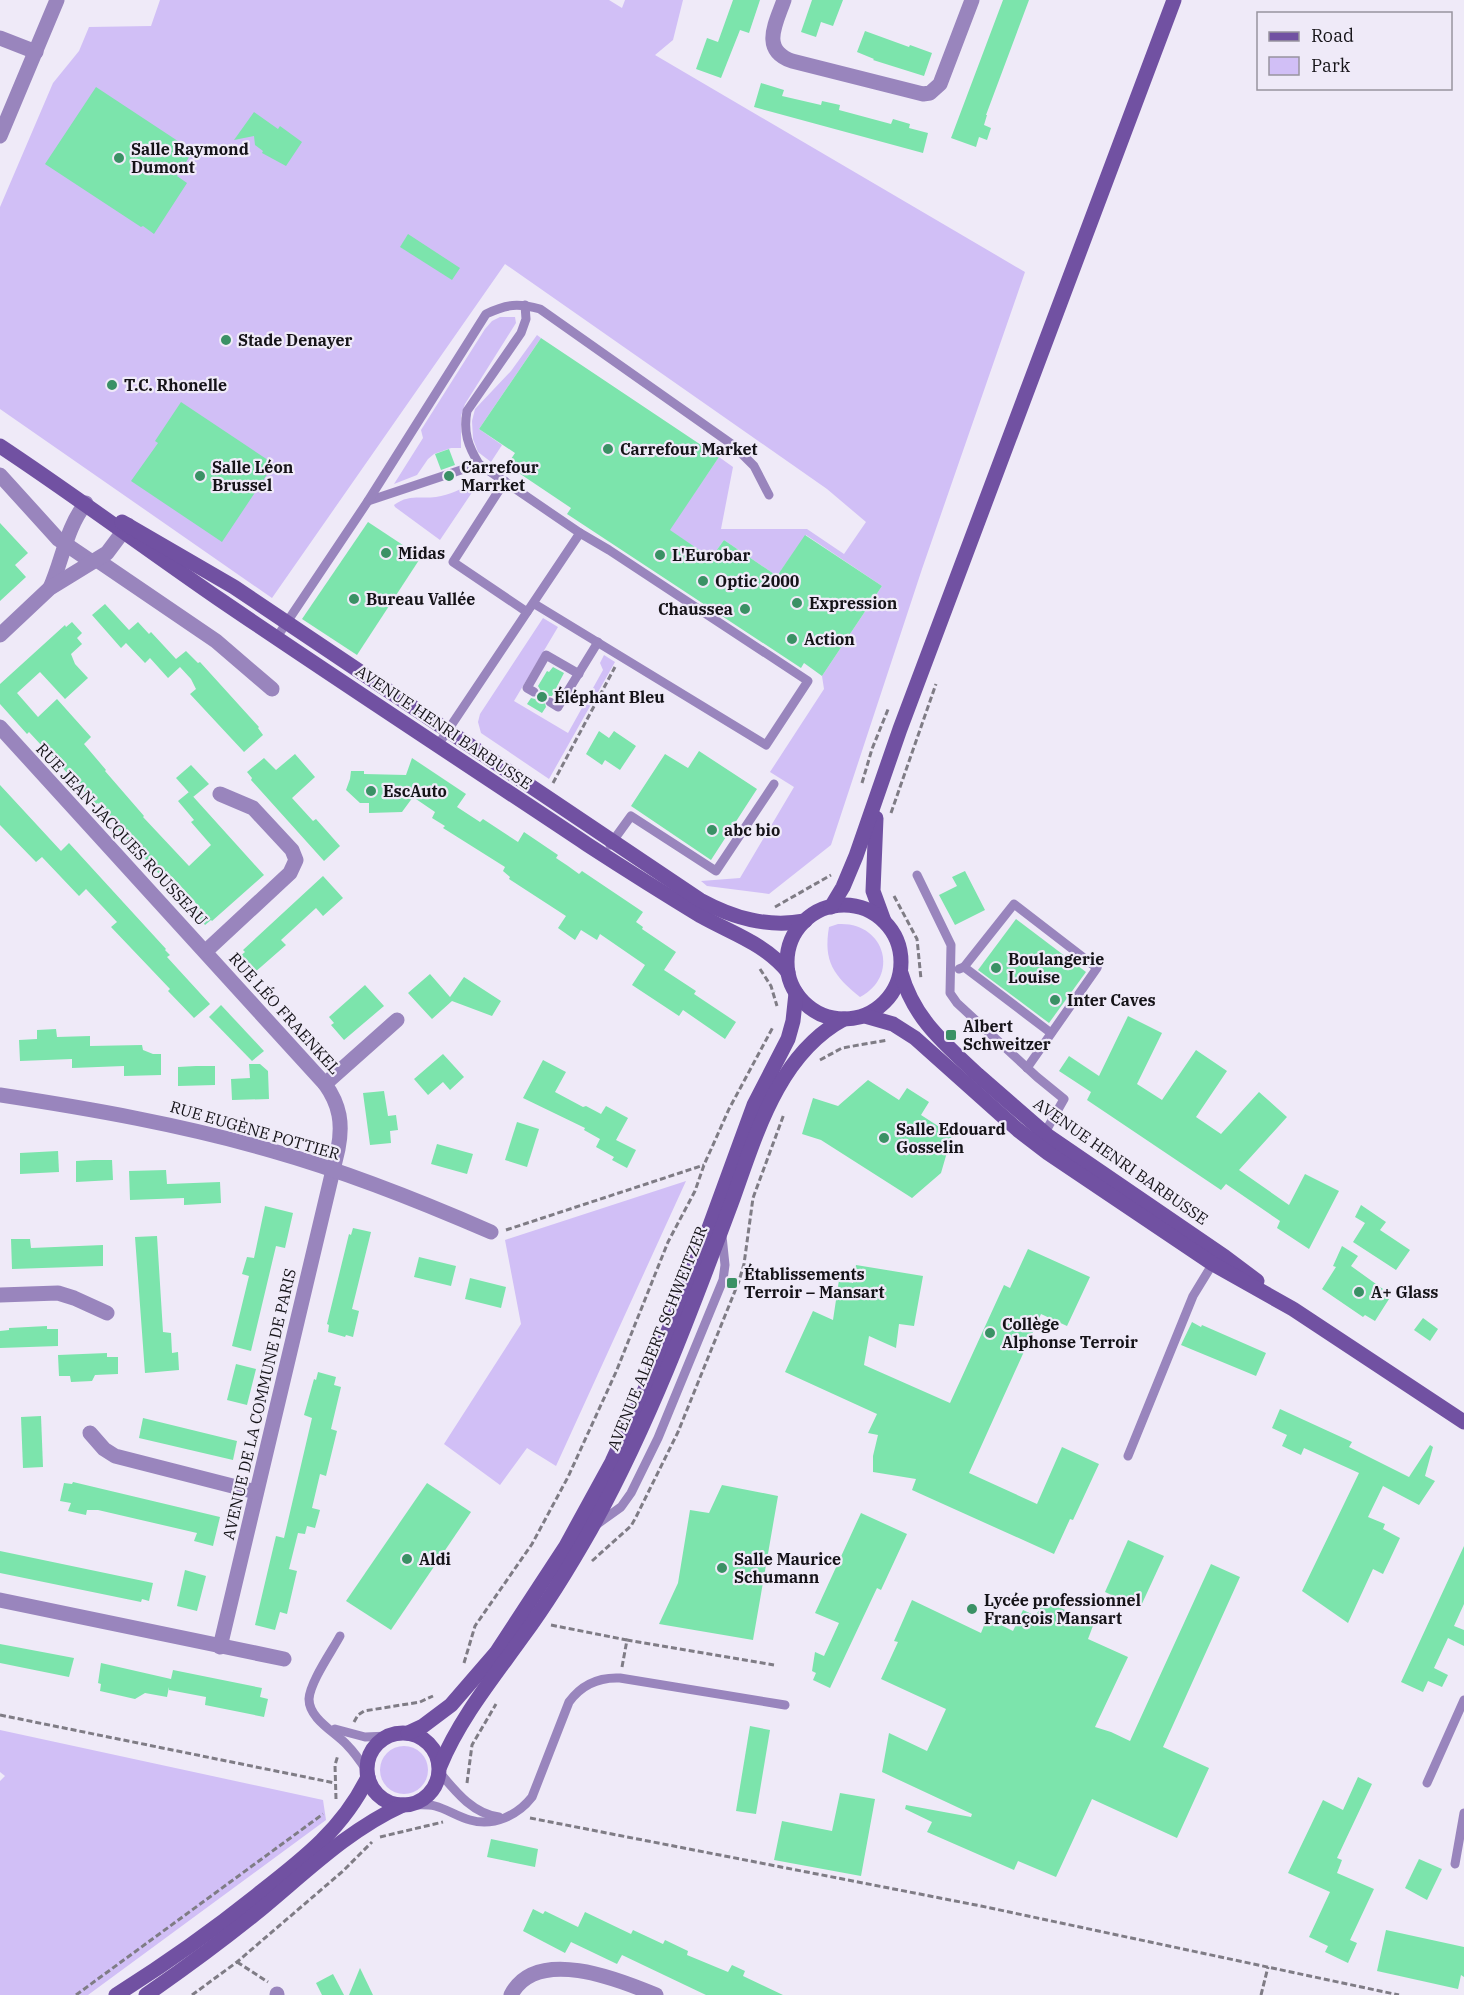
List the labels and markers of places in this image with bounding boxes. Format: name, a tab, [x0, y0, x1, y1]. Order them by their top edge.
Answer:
place label: Salle Raymond Dumont	[131, 139, 249, 177]
marker: Salle Raymond Dumont	[112, 151, 126, 165]
place label: Stade Denayer	[238, 330, 353, 350]
marker: Stade Denayer	[219, 333, 233, 347]
place label: T.C. Rhonelle	[124, 375, 227, 395]
marker: T.C. Rhonelle	[105, 378, 119, 392]
place label: Carrefour Market	[620, 439, 758, 459]
marker: Carrefour Market	[601, 442, 615, 456]
place label: Salle Léon Brussel	[212, 457, 294, 495]
place label: Carrefour Marrket	[461, 457, 539, 495]
marker: Salle Léon Brussel	[193, 469, 207, 483]
marker: Carrefour Marrket	[442, 469, 456, 483]
place label: Midas	[398, 543, 445, 563]
place label: L'Eurobar	[672, 545, 750, 565]
marker: Midas	[379, 546, 393, 560]
marker: L'Eurobar	[653, 548, 667, 562]
place label: Optic 2000	[715, 571, 800, 591]
marker: Optic 2000	[696, 574, 710, 588]
place label: Bureau Vallée	[366, 589, 475, 609]
marker: Bureau Vallée	[347, 592, 361, 606]
place label: Expression	[809, 593, 898, 613]
marker: Expression	[790, 596, 804, 610]
place label: Chaussea	[658, 599, 733, 619]
marker: Chaussea	[738, 602, 752, 616]
place label: Action	[804, 629, 855, 649]
marker: Action	[785, 632, 799, 646]
place label: Éléphant Bleu	[554, 686, 665, 707]
marker: Éléphant Bleu	[535, 690, 549, 704]
place label: EscAuto	[383, 781, 447, 801]
marker: EscAuto	[364, 784, 378, 798]
place label: abc bio	[724, 820, 780, 840]
marker: abc bio	[705, 823, 719, 837]
place label: Boulangerie Louise	[1008, 949, 1104, 987]
marker: Boulangerie Louise	[989, 961, 1003, 975]
place label: Inter Caves	[1067, 990, 1156, 1010]
marker: Inter Caves	[1048, 993, 1062, 1007]
place label: Albert Schweitzer	[963, 1016, 1051, 1054]
marker: Albert Schweitzer	[944, 1028, 958, 1042]
place label: Salle Edouard Gosselin	[896, 1119, 1006, 1157]
marker: Salle Edouard Gosselin	[877, 1131, 891, 1145]
place label: Établissements Terroir – Mansart	[744, 1263, 884, 1302]
marker: Établissements Terroir – Mansart	[725, 1276, 739, 1290]
place label: A+ Glass	[1371, 1282, 1438, 1302]
marker: A+ Glass	[1352, 1285, 1366, 1299]
place label: Collège Alphonse Terroir	[1002, 1314, 1138, 1352]
marker: Collège Alphonse Terroir	[983, 1326, 997, 1340]
place label: Aldi	[419, 1549, 451, 1569]
place label: Salle Maurice Schumann	[734, 1549, 841, 1587]
marker: Aldi	[400, 1552, 414, 1566]
marker: Salle Maurice Schumann	[715, 1561, 729, 1575]
place label: Lycée professionnel François Mansart	[984, 1590, 1141, 1628]
marker: Lycée professionnel François Mansart	[965, 1602, 979, 1616]

